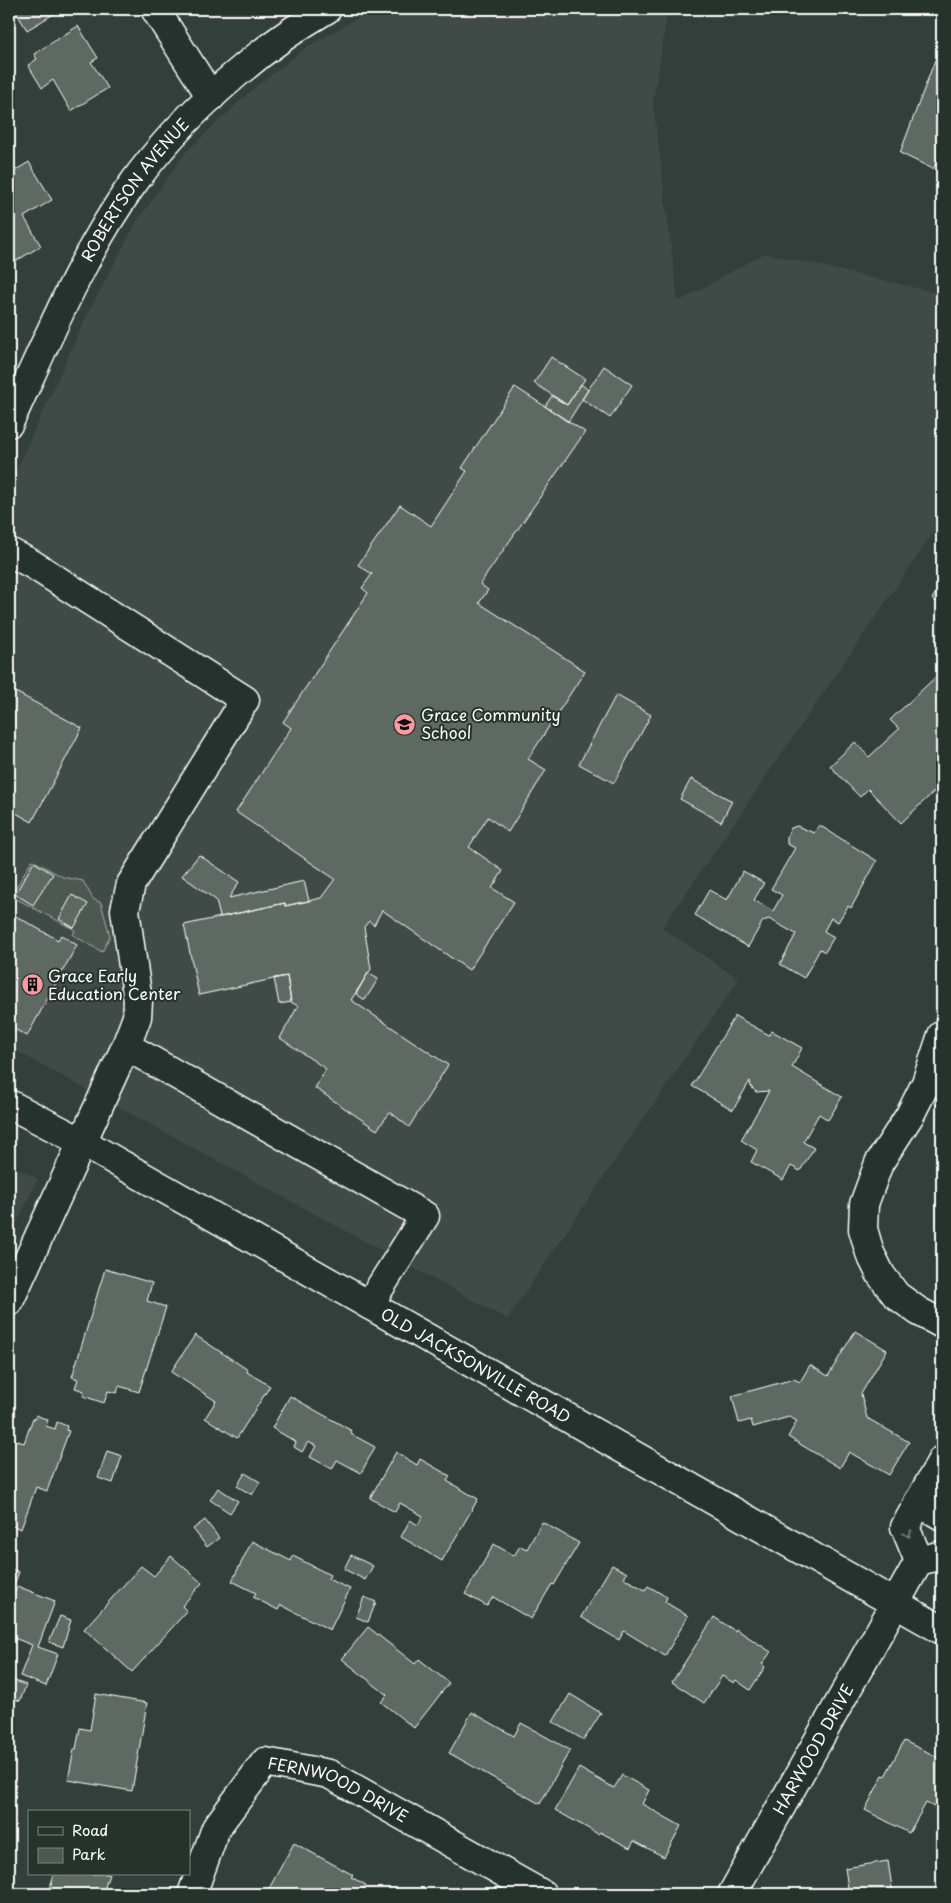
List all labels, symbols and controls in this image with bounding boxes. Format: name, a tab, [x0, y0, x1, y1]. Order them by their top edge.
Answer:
street label: ROBERTSON AVENUE	[74, 112, 194, 265]
place label: Grace Community School	[421, 702, 561, 744]
school or university icon: Grace Community School	[393, 712, 417, 736]
place label: Grace Early Education Center	[48, 963, 181, 1005]
building icon: Grace Early Education Center	[20, 973, 44, 997]
street label: OLD JACKSONVILLE ROAD	[377, 1301, 576, 1428]
one-way arrow	[902, 1530, 912, 1538]
street label: HARWOOD DRIVE	[766, 1679, 859, 1818]
street label: FERNWOOD DRIVE	[266, 1750, 413, 1827]
legend	[28, 1810, 190, 1876]
text: Road	[72, 1818, 108, 1841]
text: Park	[72, 1842, 106, 1865]

